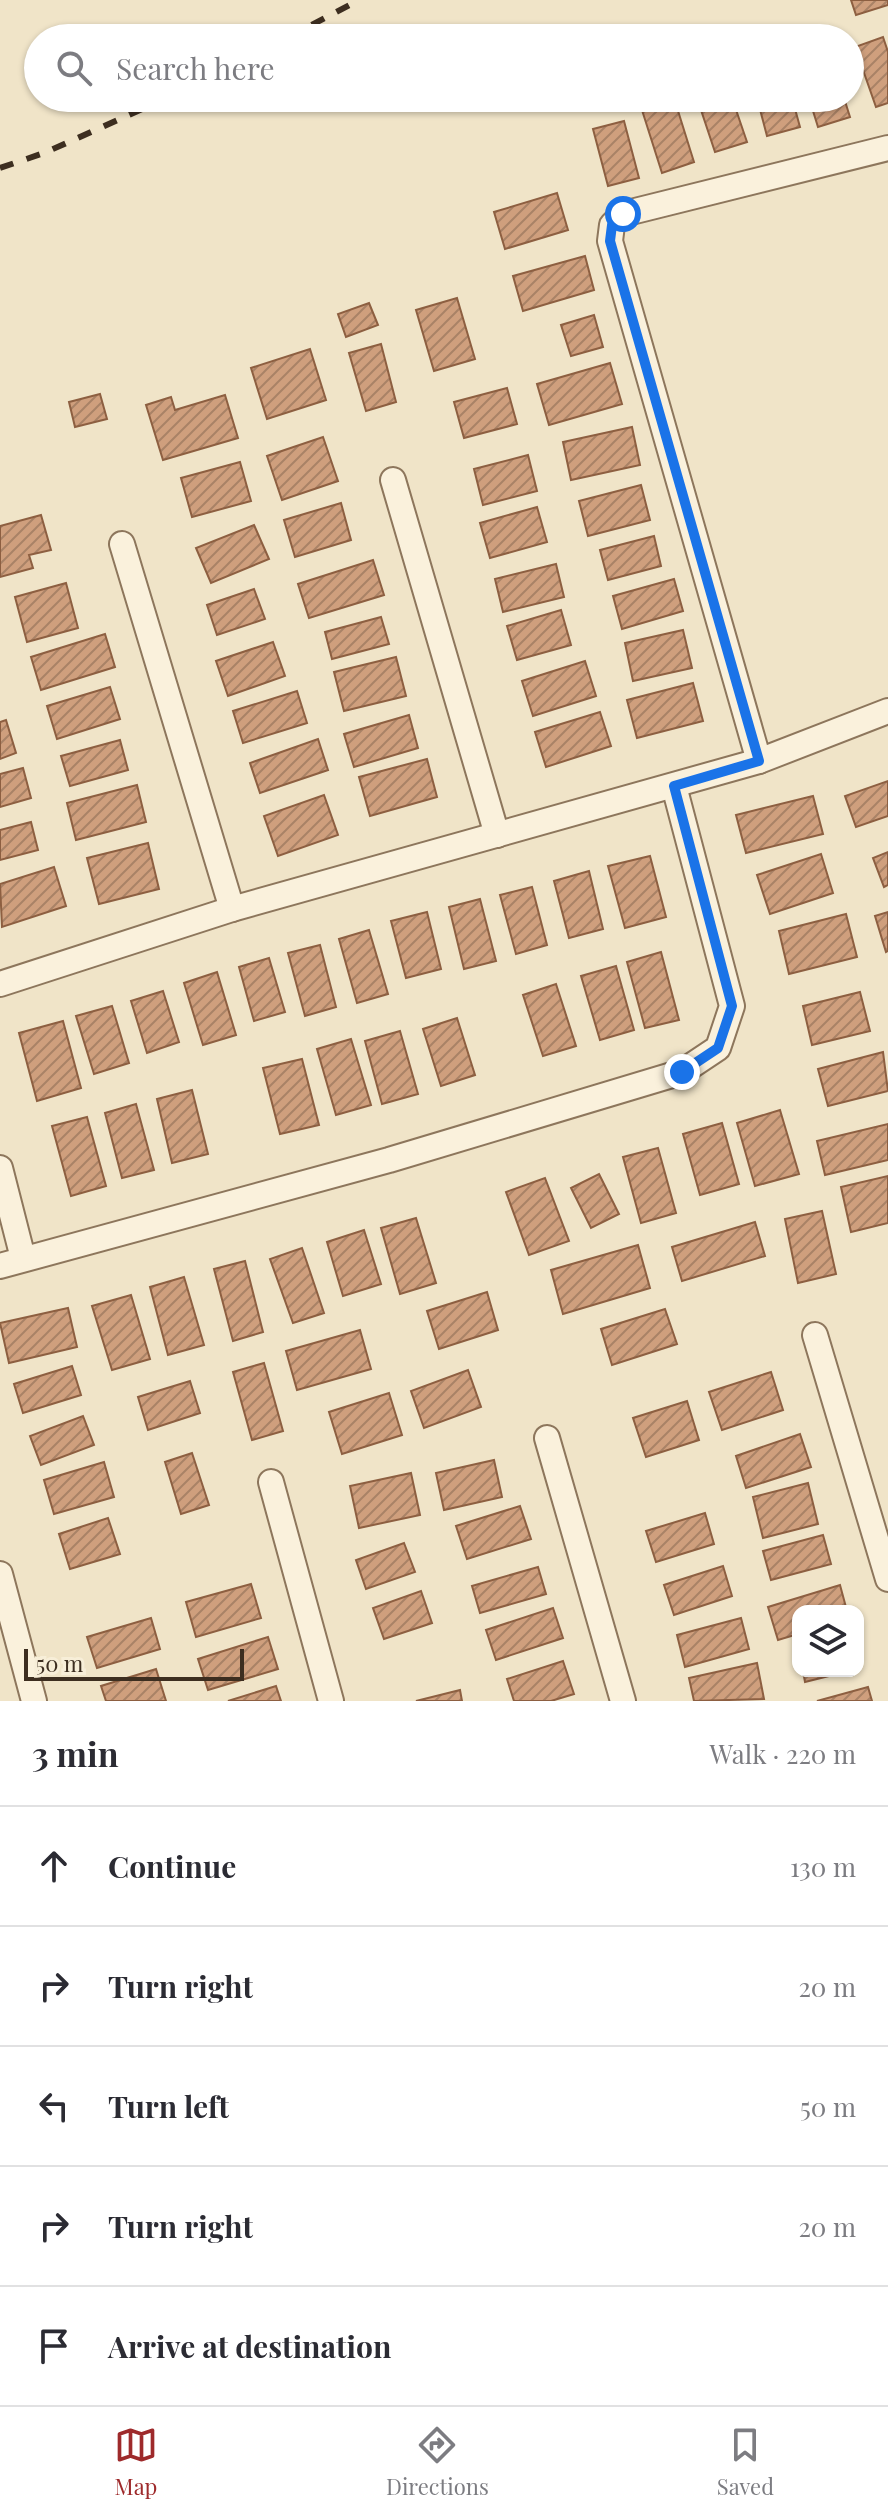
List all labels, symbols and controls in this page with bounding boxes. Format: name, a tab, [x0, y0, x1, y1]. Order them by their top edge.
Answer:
search box	[24, 24, 864, 112]
icon: search	[52, 46, 96, 90]
text: Search here	[116, 48, 275, 88]
route start	[605, 196, 641, 232]
route end	[664, 1054, 700, 1090]
map controls	[792, 1605, 864, 1677]
button: layers	[792, 1605, 864, 1677]
scale bar	[24, 1645, 244, 1681]
text: 50 m	[36, 1648, 83, 1678]
text: 3 min	[32, 1730, 119, 1776]
text: Walk · 220 m	[710, 1736, 856, 1771]
icon: ahead	[32, 1844, 76, 1888]
text: Continue	[108, 1846, 236, 1886]
text: 130 m	[790, 1849, 856, 1884]
icon: right	[32, 1964, 76, 2008]
text: Turn right	[108, 1966, 253, 2006]
text: 20 m	[798, 1969, 856, 2004]
icon: left	[32, 2084, 76, 2128]
text: Turn left	[108, 2086, 229, 2126]
text: 50 m	[800, 2089, 856, 2124]
icon: right	[32, 2204, 76, 2248]
text: Turn right	[108, 2206, 253, 2246]
text: 20 m	[798, 2209, 856, 2244]
icon: arrive	[32, 2324, 76, 2368]
text: Arrive at destination	[108, 2326, 391, 2366]
tab: Map	[114, 2423, 158, 2501]
tab: Directions	[386, 2423, 489, 2501]
tab: Saved	[717, 2423, 774, 2501]

